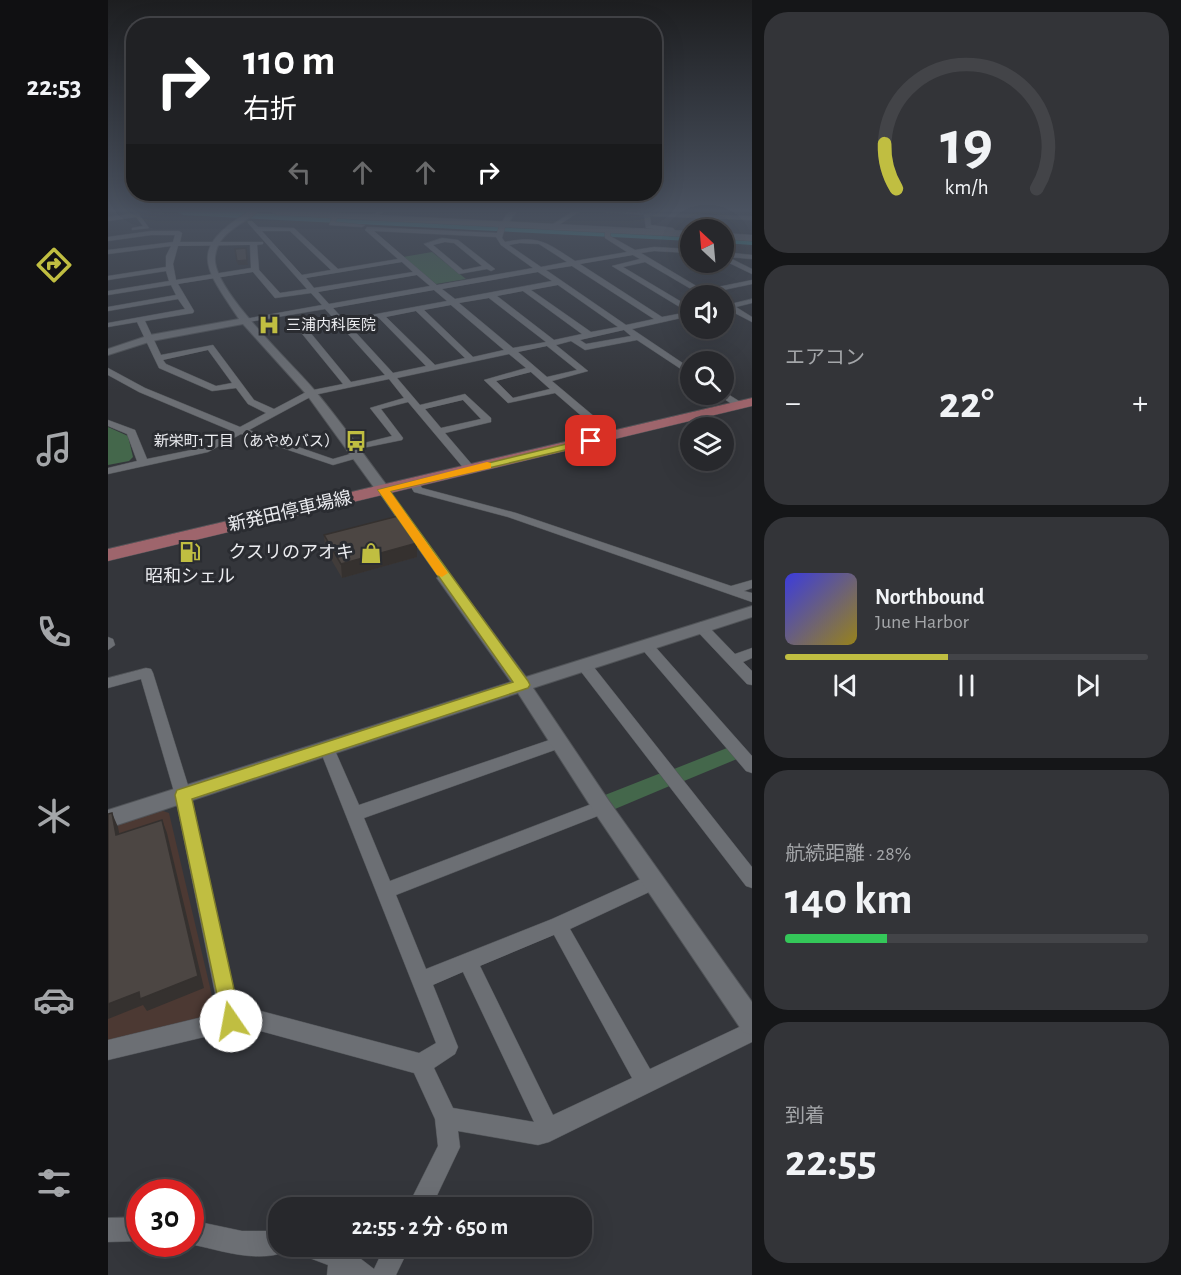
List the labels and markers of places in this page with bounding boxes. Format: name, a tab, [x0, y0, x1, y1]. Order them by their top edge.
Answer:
hospital icon: 三浦内科医院	[257, 313, 281, 337]
place label: 三浦内科医院	[286, 316, 376, 333]
pin	[565, 415, 616, 466]
bus stop icon: 新栄町1丁目（あやめバス）	[344, 429, 368, 453]
place label: 新栄町1丁目（あやめバス）	[154, 433, 339, 449]
fuel station icon: 昭和シェル	[178, 540, 202, 564]
shop icon: クスリのアオキ	[359, 541, 383, 565]
place label: クスリのアオキ	[229, 543, 354, 562]
place label: 昭和シェル	[145, 566, 235, 586]

